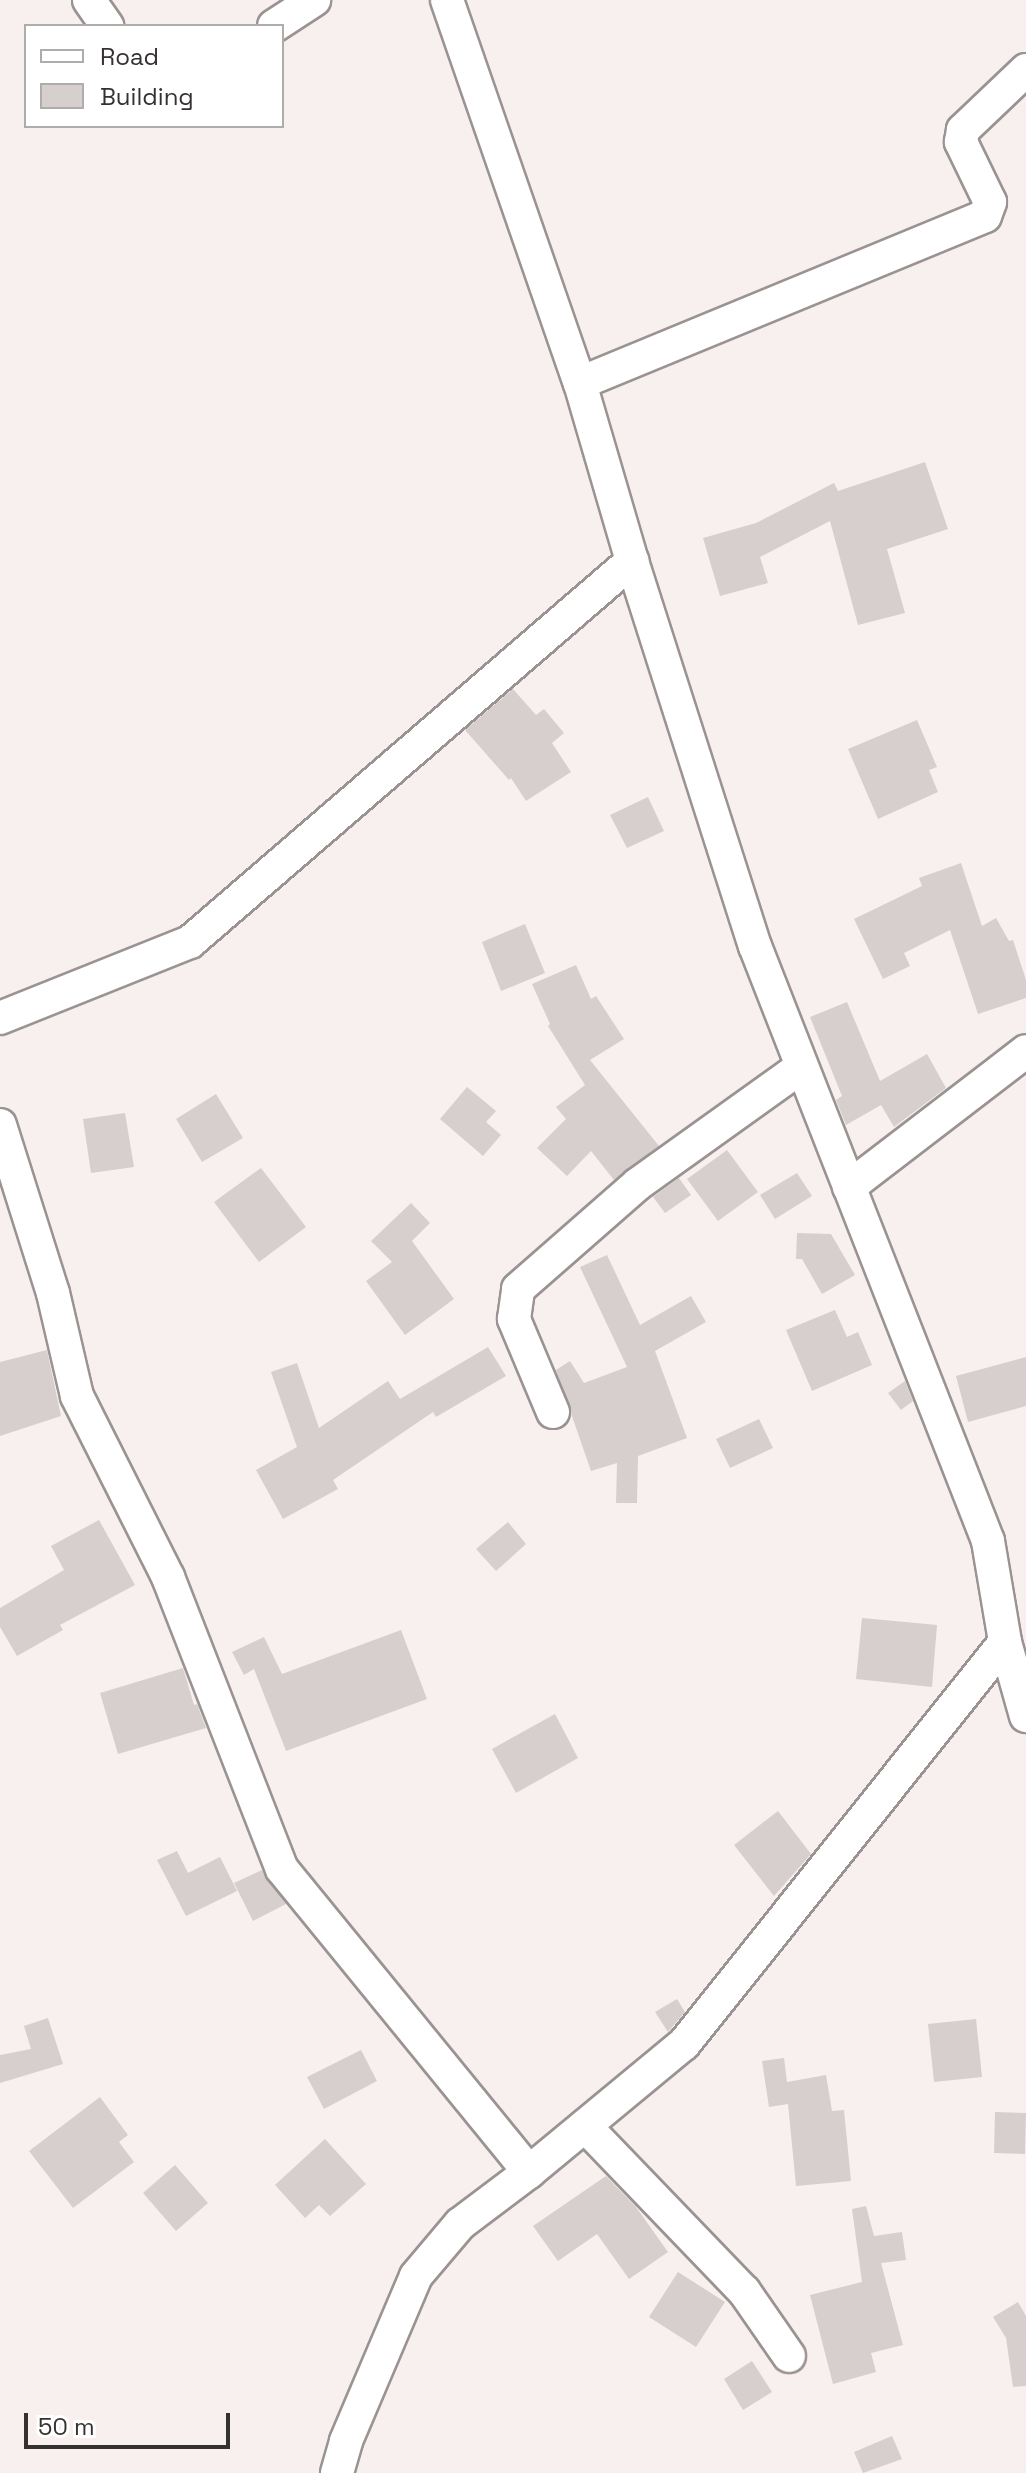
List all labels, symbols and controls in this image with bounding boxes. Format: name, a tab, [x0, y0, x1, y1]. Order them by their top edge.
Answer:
legend	[24, 24, 284, 128]
text: Road	[100, 41, 159, 72]
text: Building	[100, 81, 194, 112]
scale bar	[28, 2397, 234, 2447]
text: 50 m	[38, 2411, 95, 2442]

